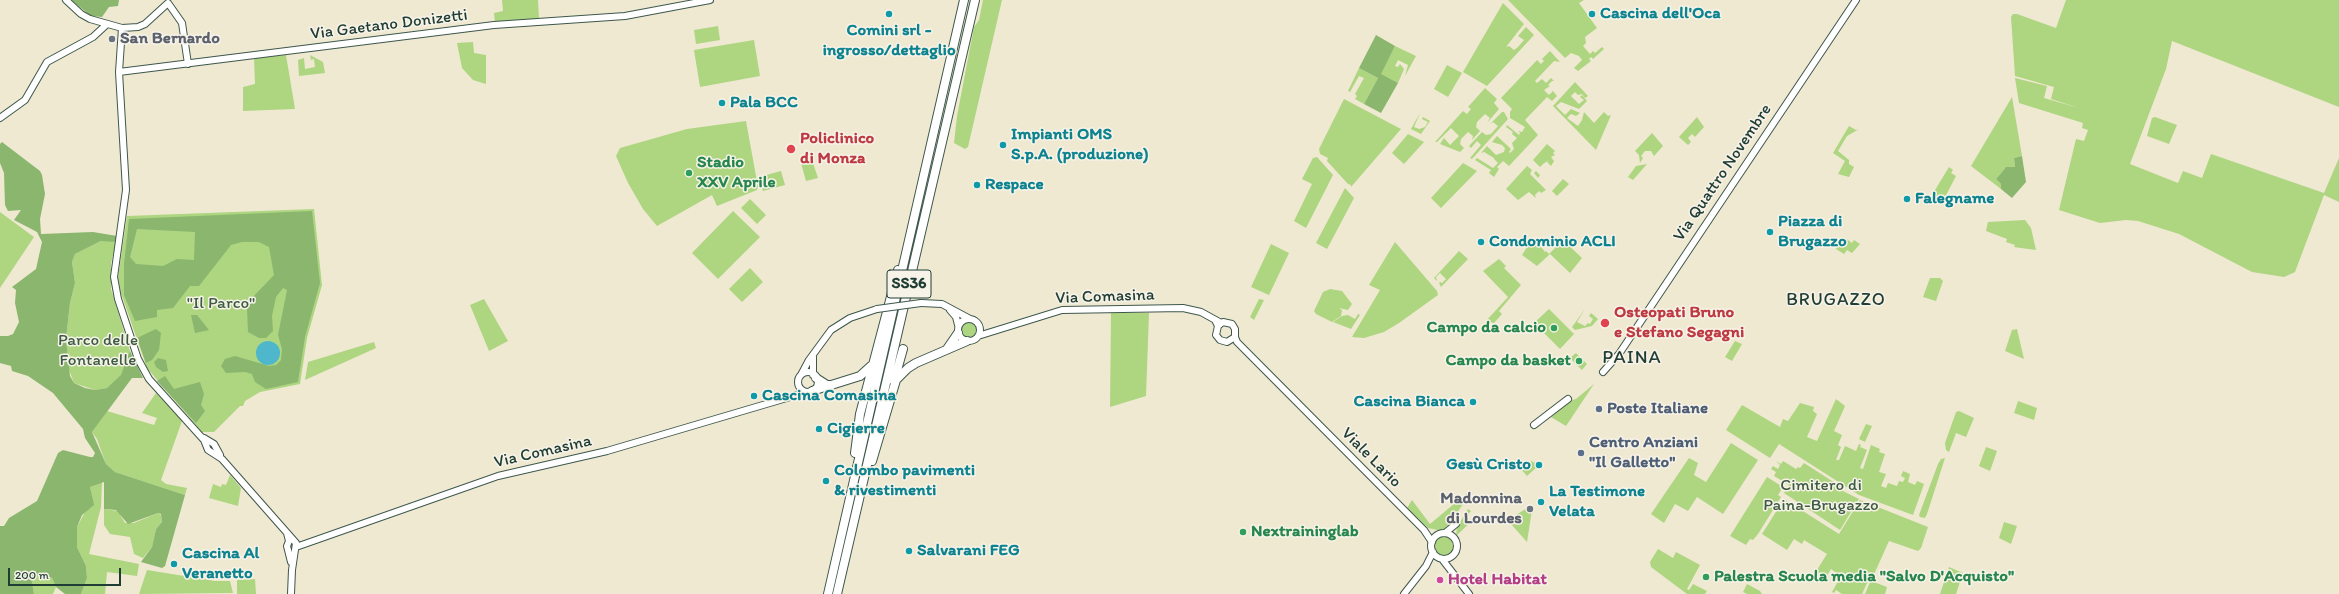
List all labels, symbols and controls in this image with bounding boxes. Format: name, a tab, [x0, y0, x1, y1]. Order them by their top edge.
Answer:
place label: Cascina dell'Oca	[1600, 4, 1720, 24]
street label: Via Gaetano Donizetti	[309, 5, 469, 45]
marker: Comini srl - ingrosso/dettaglio	[884, 9, 894, 19]
marker: Cascina dell'Oca	[1587, 9, 1597, 19]
place label: Comini srl - ingrosso/dettaglio	[822, 21, 956, 61]
place label: San Bernardo	[120, 29, 220, 49]
marker: San Bernardo	[107, 34, 117, 44]
place label: Pala BCC	[730, 93, 798, 113]
marker: Pala BCC	[717, 98, 727, 108]
street label: Via Quattro Novembre	[1669, 100, 1777, 246]
place label: Impianti OMS S.p.A. (produzione)	[1011, 125, 1149, 165]
place label: Policlinico di Monza	[800, 129, 874, 169]
marker: Impianti OMS S.p.A. (produzione)	[998, 140, 1008, 150]
marker: Policlinico di Monza	[785, 143, 797, 155]
place label: Stadio XXV Aprile	[697, 153, 776, 193]
marker: Stadio XXV Aprile	[684, 168, 694, 178]
place label: Respace	[985, 175, 1044, 195]
marker: Respace	[972, 180, 982, 190]
place label: Falegname	[1915, 189, 1994, 209]
marker: Falegname	[1902, 194, 1912, 204]
place label: Piazza di Brugazzo	[1778, 212, 1847, 252]
marker: Piazza di Brugazzo	[1765, 227, 1775, 237]
place label: Condominio ACLI	[1489, 232, 1616, 252]
marker: Condominio ACLI	[1476, 237, 1486, 247]
road number: SS36	[887, 270, 931, 298]
street label: Via Comasina	[1055, 285, 1155, 309]
district label: BRUGAZZO	[1786, 289, 1886, 311]
park label: "Il Parco"	[187, 294, 255, 314]
place label: Osteopati Bruno e Stefano Segagni	[1614, 303, 1744, 343]
marker: Osteopati Bruno e Stefano Segagni	[1599, 317, 1611, 329]
place label: Campo da calcio	[1426, 318, 1546, 338]
marker: Campo da calcio	[1549, 323, 1559, 333]
park label: Parco delle Fontanelle	[58, 331, 138, 371]
district label: PAINA	[1603, 347, 1661, 369]
place label: Campo da basket	[1445, 351, 1571, 371]
marker: Campo da basket	[1574, 356, 1584, 366]
place label: Cascina Comasina	[762, 386, 896, 406]
marker: Cascina Comasina	[749, 391, 759, 401]
place label: Cascina Bianca	[1353, 392, 1465, 412]
marker: Cascina Bianca	[1468, 397, 1478, 407]
place label: Poste Italiane	[1607, 399, 1708, 419]
marker: Poste Italiane	[1594, 404, 1604, 414]
place label: Cigierre	[827, 419, 885, 439]
marker: Cigierre	[814, 424, 824, 434]
street label: Viale Lario	[1337, 424, 1405, 492]
street label: Via Comasina	[492, 431, 594, 473]
place label: Centro Anziani "Il Galletto"	[1589, 433, 1698, 473]
marker: Centro Anziani "Il Galletto"	[1576, 448, 1586, 458]
place label: Gesù Cristo	[1446, 455, 1531, 475]
marker: Gesù Cristo	[1534, 460, 1544, 470]
place label: Colombo pavimenti & rivestimenti	[834, 461, 975, 501]
marker: Colombo pavimenti & rivestimenti	[821, 476, 831, 486]
park label: Cimitero di Paina-Brugazzo	[1763, 476, 1879, 516]
place label: La Testimone Velata	[1549, 482, 1645, 522]
place label: Madonnina di Lourdes	[1440, 489, 1522, 529]
marker: La Testimone Velata	[1536, 497, 1546, 507]
marker: Madonnina di Lourdes	[1525, 504, 1535, 514]
place label: Nextraininglab	[1251, 522, 1359, 542]
marker: Nextraininglab	[1238, 527, 1248, 537]
place label: Salvarani FEG	[917, 541, 1020, 561]
place label: Cascina Al Veranetto	[182, 544, 259, 584]
marker: Salvarani FEG	[904, 546, 914, 556]
marker: Cascina Al Veranetto	[169, 559, 179, 569]
scale bar	[10, 560, 123, 586]
place label: Palestra Scuola media "Salvo D'Acquisto"	[1714, 567, 2014, 587]
text: 200 m	[15, 568, 49, 582]
place label: Hotel Habitat	[1448, 570, 1547, 590]
marker: Palestra Scuola media "Salvo D'Acquisto"	[1701, 572, 1711, 582]
marker: Hotel Habitat	[1435, 575, 1445, 585]

